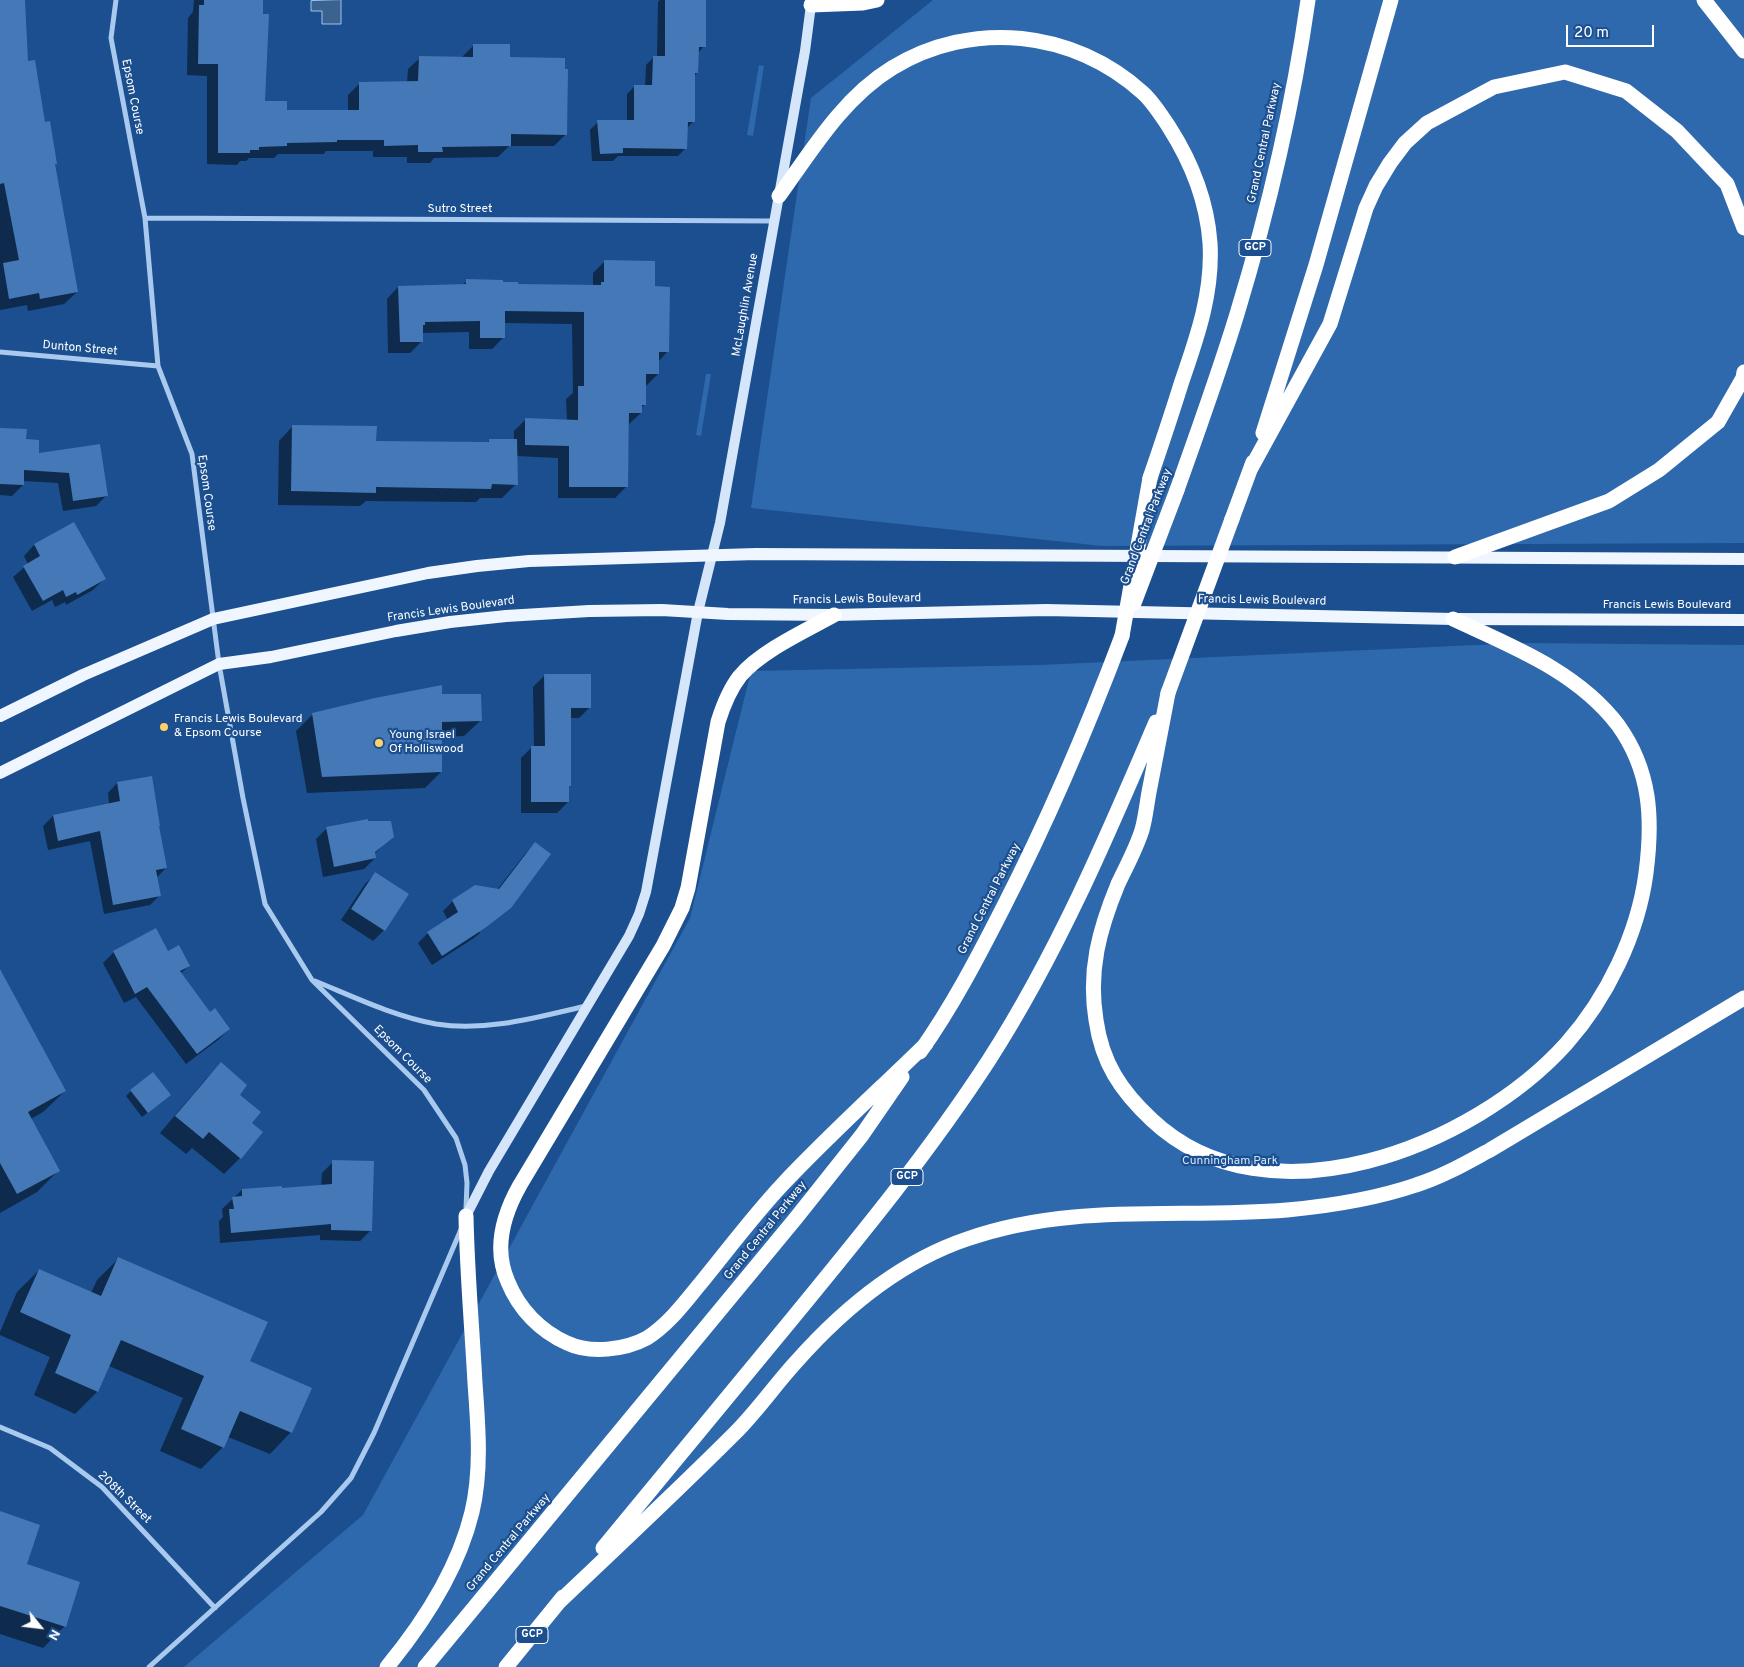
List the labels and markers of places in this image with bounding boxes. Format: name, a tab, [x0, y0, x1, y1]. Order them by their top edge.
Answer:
place label: Francis Lewis Boulevard & Epsom Course	[174, 713, 303, 741]
marker: Francis Lewis Boulevard & Epsom Course	[158, 721, 170, 733]
place label: Young Israel Of Holliswood	[389, 729, 464, 757]
marker: Young Israel Of Holliswood	[373, 737, 385, 749]

